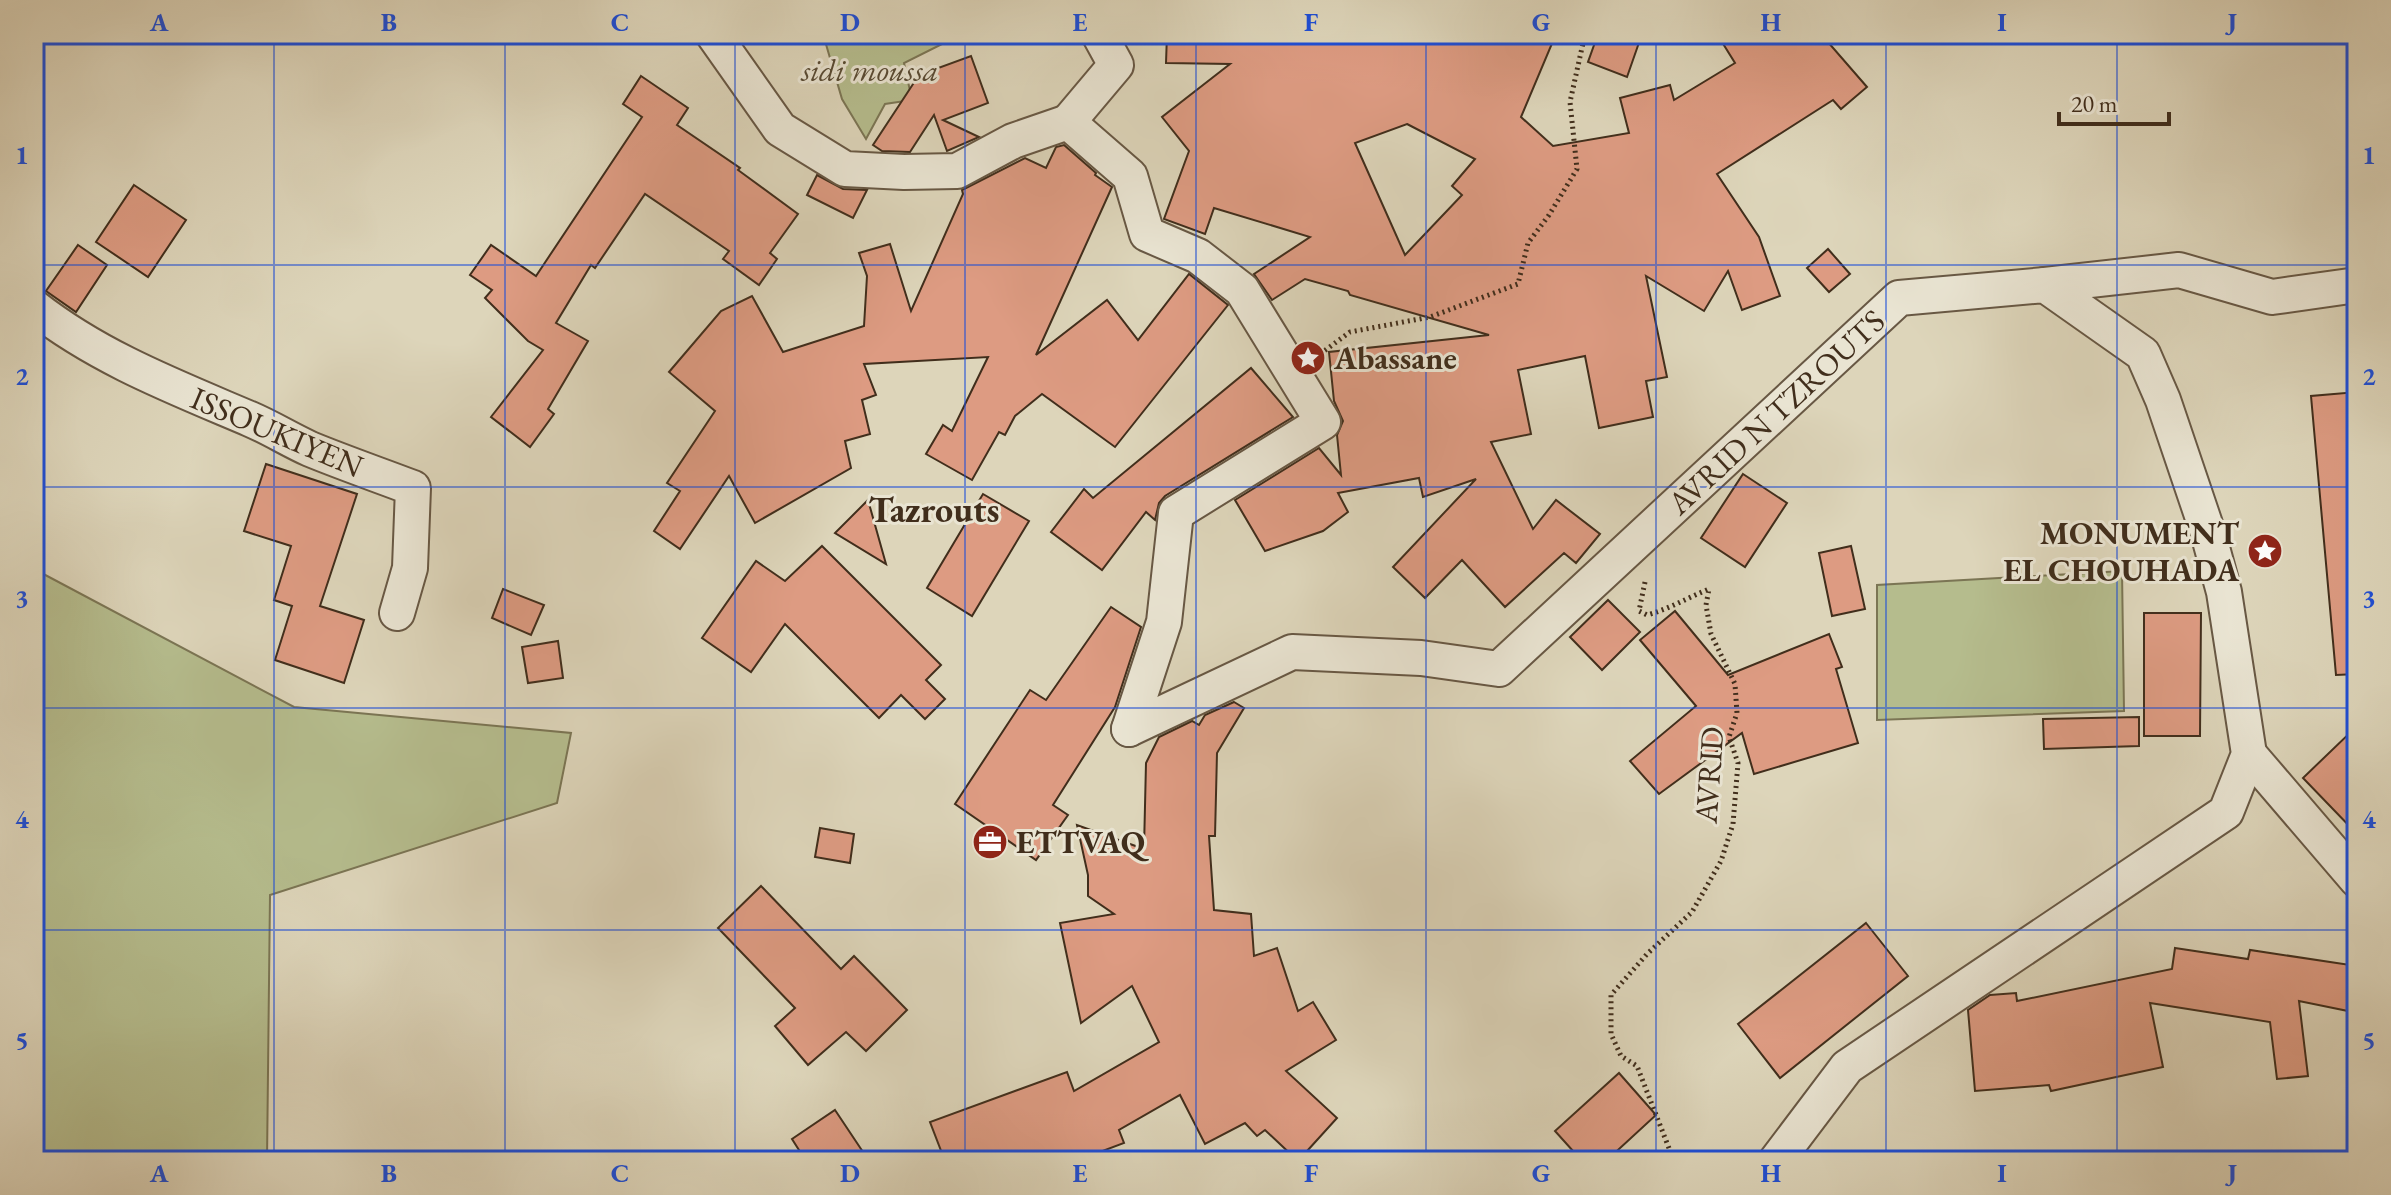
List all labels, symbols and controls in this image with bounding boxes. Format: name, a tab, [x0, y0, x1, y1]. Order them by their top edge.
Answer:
text: A	[149, 5, 169, 39]
text: B	[381, 5, 397, 39]
text: C	[611, 5, 629, 39]
text: D	[840, 5, 860, 39]
text: E	[1073, 5, 1088, 39]
text: F	[1304, 5, 1318, 39]
text: G	[1532, 5, 1551, 39]
text: H	[1761, 5, 1782, 39]
text: I	[1997, 5, 2007, 39]
text: J	[2224, 5, 2237, 39]
park label: sidi moussa	[801, 49, 939, 91]
scale bar	[2059, 76, 2169, 126]
text: 20 m	[2071, 88, 2118, 119]
text: 1	[15, 138, 29, 172]
text: 1	[2362, 138, 2376, 172]
street label: AVRID N TZROUTS	[1657, 300, 1894, 525]
place label: Abassane	[1333, 337, 1457, 379]
place icon: Abassane	[1289, 339, 1327, 377]
text: 2	[15, 359, 29, 393]
text: 2	[2362, 359, 2376, 393]
street label: ISSOUKIYEN	[184, 377, 370, 487]
district label: Tazrouts	[869, 486, 999, 533]
place label: MONUMENT EL CHOUHADA	[2003, 512, 2240, 591]
place icon: MONUMENT EL CHOUHADA	[2246, 532, 2284, 570]
text: 3	[15, 581, 29, 615]
text: 3	[2362, 581, 2376, 615]
street label: AVRID	[1685, 725, 1733, 826]
text: 4	[15, 802, 29, 836]
text: 4	[2362, 802, 2376, 836]
place label: ETTVAQ	[1016, 821, 1150, 863]
office icon: ETTVAQ	[971, 823, 1009, 861]
text: 5	[15, 1023, 29, 1057]
text: 5	[2362, 1023, 2376, 1057]
text: A	[149, 1156, 169, 1190]
text: B	[381, 1156, 397, 1190]
text: C	[611, 1156, 629, 1190]
text: D	[840, 1156, 860, 1190]
text: E	[1073, 1156, 1088, 1190]
text: F	[1304, 1156, 1318, 1190]
text: G	[1532, 1156, 1551, 1190]
text: H	[1761, 1156, 1782, 1190]
text: I	[1997, 1156, 2007, 1190]
text: J	[2224, 1156, 2237, 1190]

